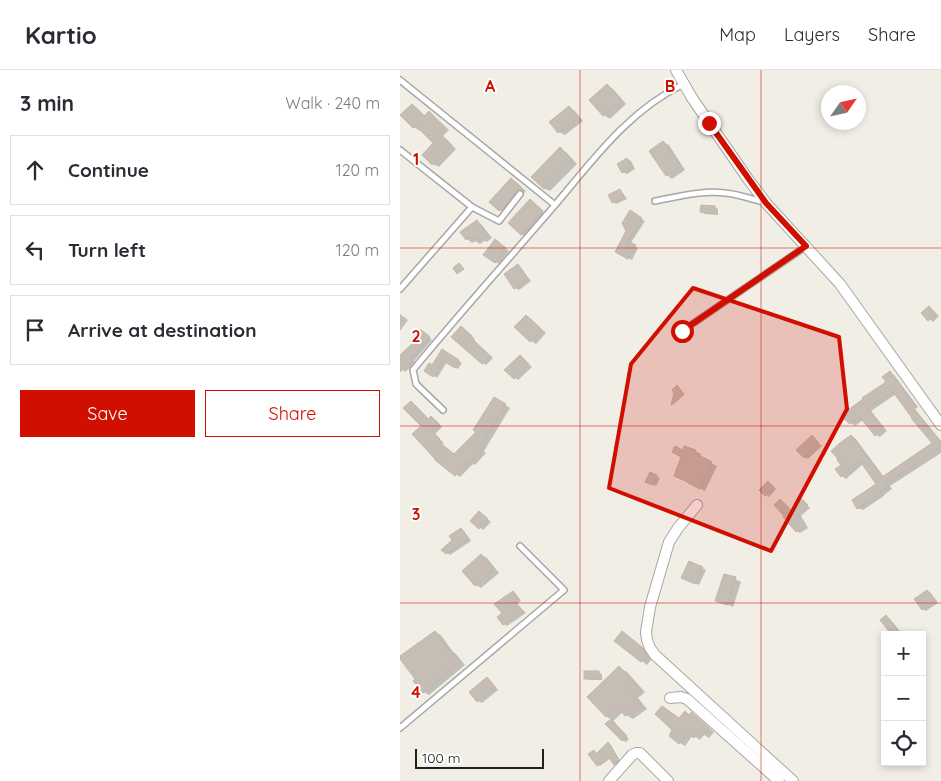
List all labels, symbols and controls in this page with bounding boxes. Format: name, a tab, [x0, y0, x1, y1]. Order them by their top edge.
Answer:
text: Kartio	[25, 20, 97, 50]
text: Map	[719, 23, 756, 46]
text: Layers	[784, 23, 840, 46]
text: Share	[868, 23, 916, 46]
text: A	[485, 76, 496, 96]
text: B	[665, 76, 675, 96]
north arrow	[821, 85, 866, 130]
text: 3 min	[20, 90, 74, 116]
text: Walk · 240 m	[285, 93, 380, 113]
route end	[698, 112, 721, 135]
text: 1	[413, 149, 419, 169]
icon: ahead	[21, 156, 49, 184]
text: Continue	[68, 158, 149, 182]
text: 120 m	[336, 160, 379, 180]
icon: left	[21, 236, 49, 264]
text: Turn left	[68, 238, 146, 262]
text: 120 m	[336, 240, 379, 260]
icon: arrive	[21, 316, 49, 344]
text: Arrive at destination	[68, 318, 257, 342]
route start	[671, 320, 694, 343]
text: 2	[411, 326, 421, 346]
button: Save	[20, 390, 195, 437]
button: Share	[205, 390, 380, 437]
text: 3	[412, 504, 420, 524]
map controls	[881, 631, 926, 766]
button: +	[881, 631, 926, 676]
button: −	[881, 676, 926, 721]
text: 4	[411, 682, 421, 702]
button: locate	[881, 721, 926, 766]
scale bar	[415, 746, 544, 769]
text: 100 m	[422, 749, 460, 767]

